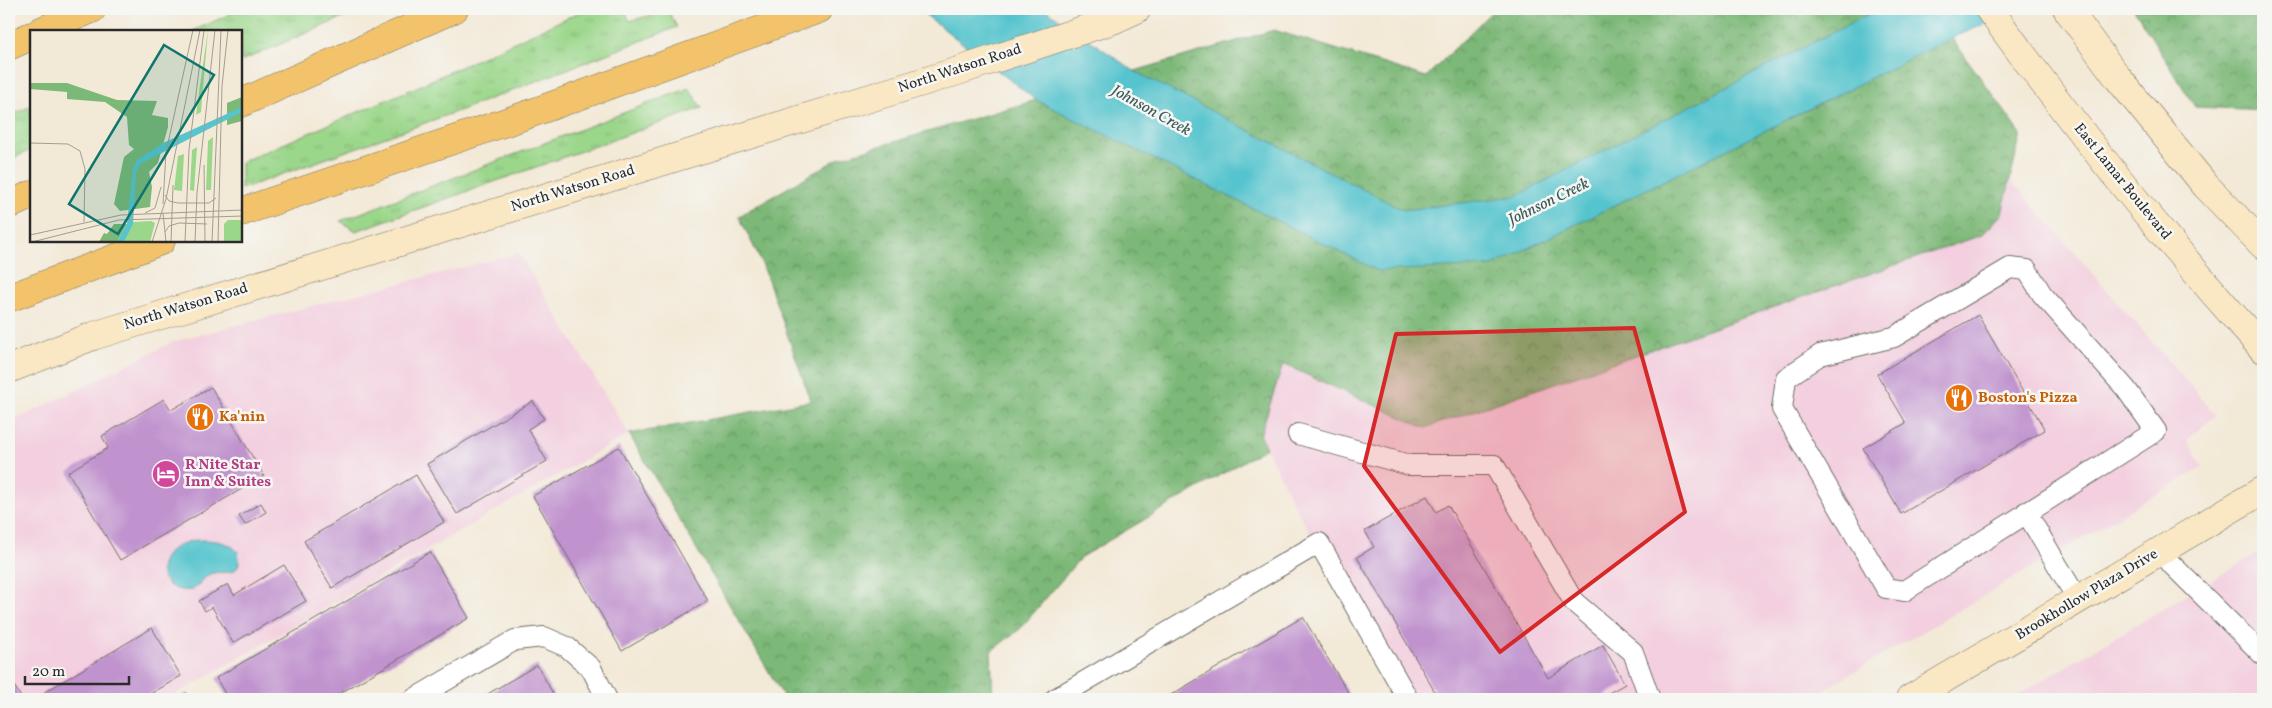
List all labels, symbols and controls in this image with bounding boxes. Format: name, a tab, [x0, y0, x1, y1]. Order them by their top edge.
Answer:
inset map	[30, 30, 242, 242]
street label: North Watson Road	[895, 39, 1025, 99]
water label: Johnson Creek	[1106, 79, 1195, 142]
street label: East Lamar Boulevard	[2068, 119, 2176, 245]
street label: North Watson Road	[508, 160, 638, 218]
water label: Johnson Creek	[1503, 173, 1594, 232]
street label: North Watson Road	[121, 278, 251, 336]
restaurant icon: Boston's Pizza	[1944, 383, 1974, 413]
place label: Boston's Pizza	[1978, 388, 2078, 409]
restaurant icon: Ka'nin	[185, 402, 215, 432]
place label: Ka'nin	[219, 407, 265, 428]
place label: R Nite Star Inn & Suites	[185, 455, 271, 493]
hotel icon: R Nite Star Inn & Suites	[151, 459, 181, 489]
street label: Brookhollow Plaza Drive	[2012, 544, 2162, 646]
scale bar	[25, 653, 129, 685]
text: 20 m	[32, 662, 65, 683]

